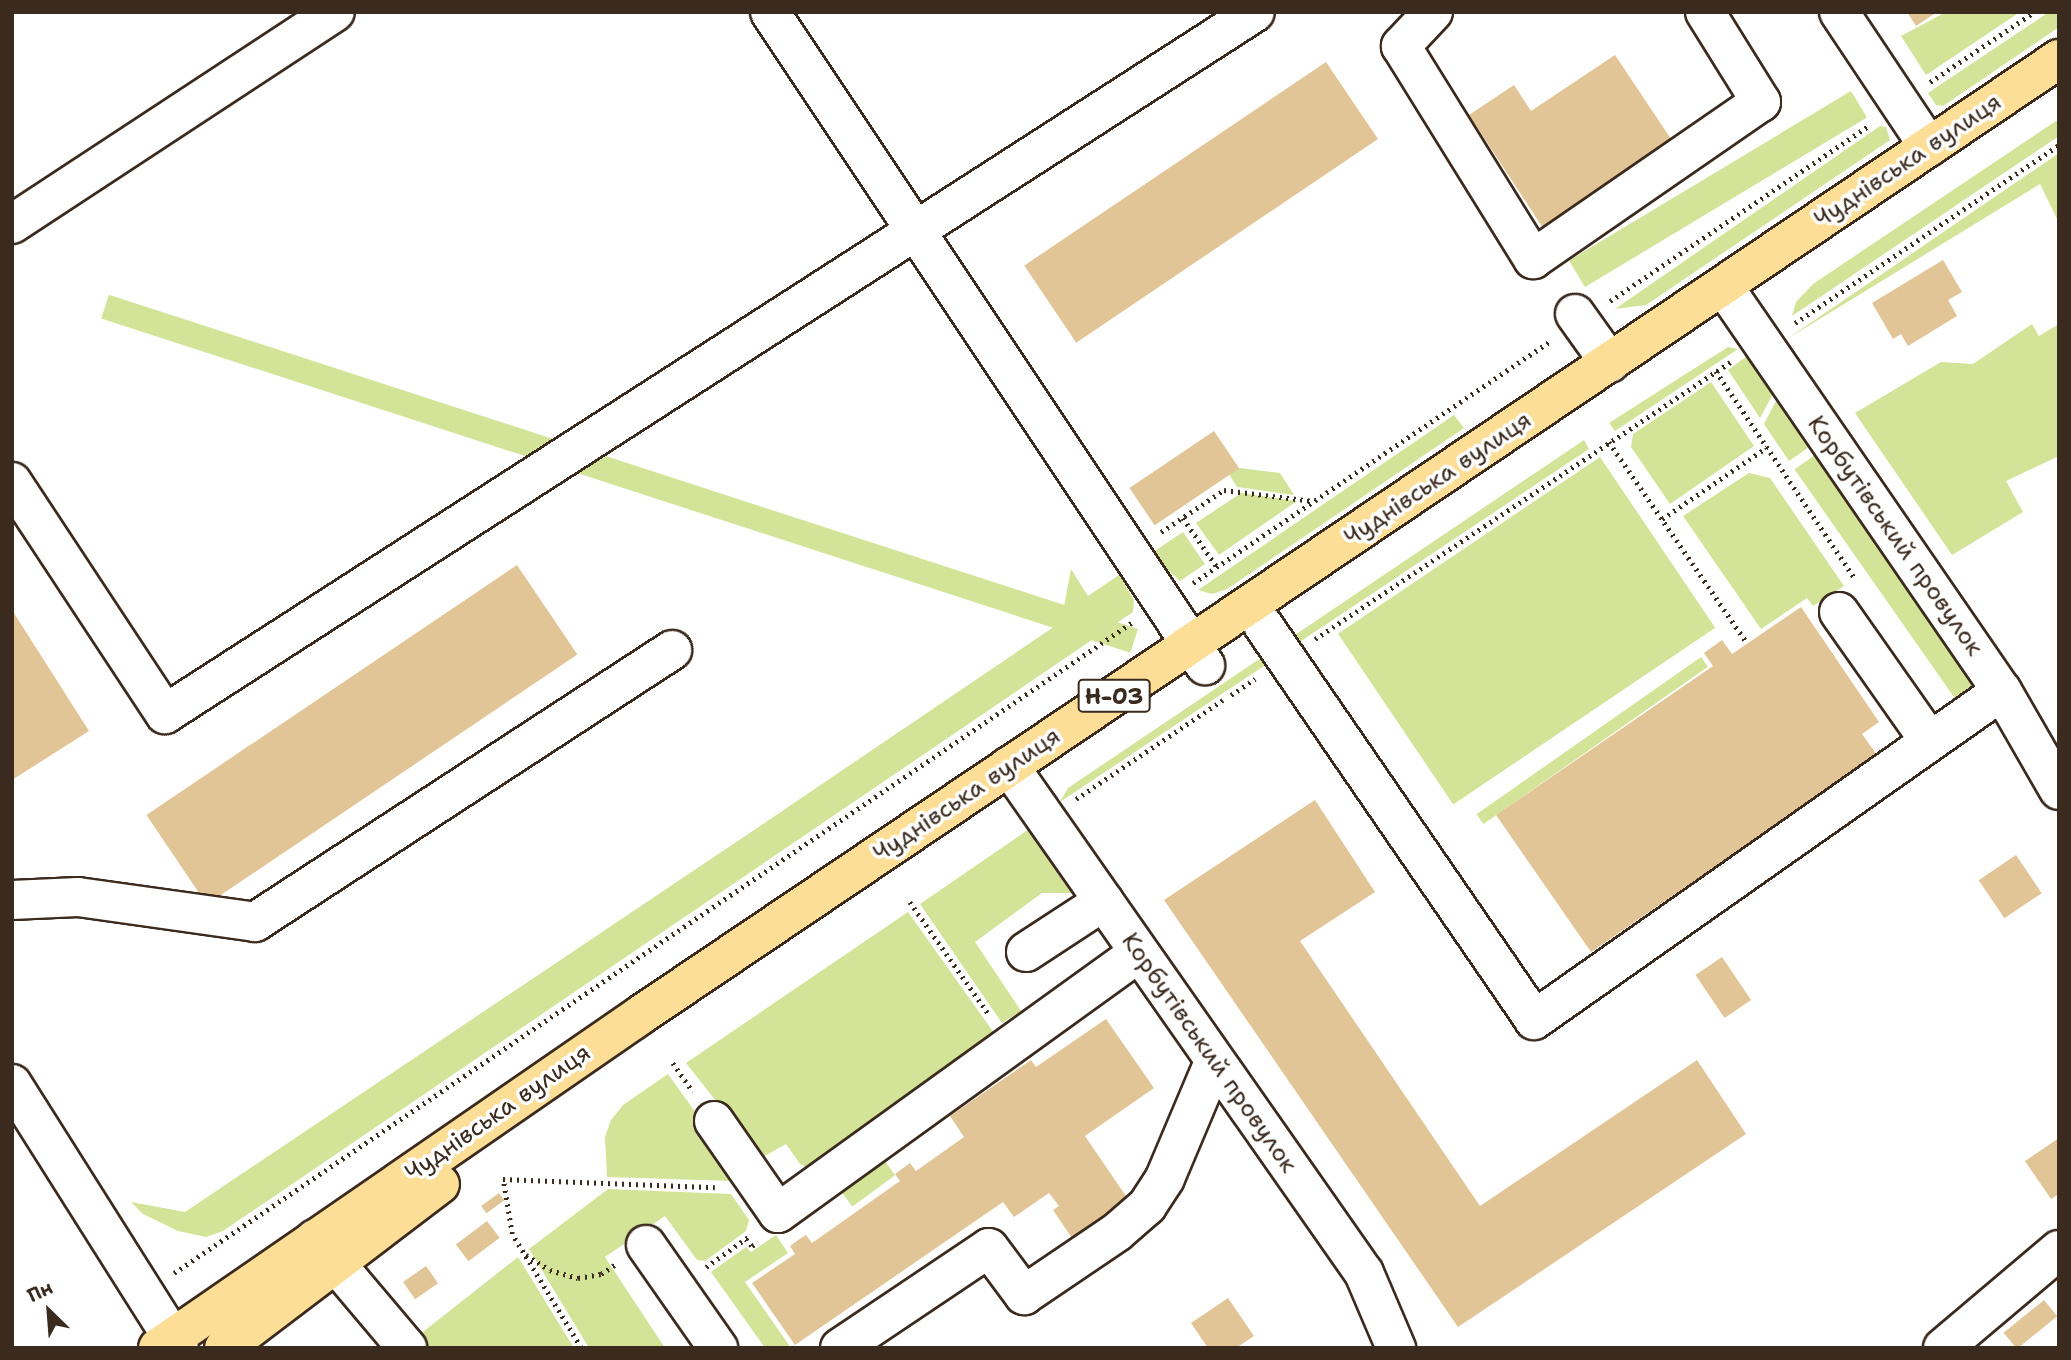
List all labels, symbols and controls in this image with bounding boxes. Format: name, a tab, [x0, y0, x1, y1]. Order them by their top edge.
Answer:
street label: Чуднівська вулиця	[1809, 88, 2007, 234]
street label: Чуднівська вулиця	[1339, 406, 1537, 552]
street label: Корбутівський провулок	[1801, 410, 1989, 662]
road number: Н-03	[1077, 676, 1151, 716]
street label: Чуднівська вулиця	[868, 722, 1066, 868]
street label: Корбутівський провулок	[1115, 927, 1303, 1179]
street label: Чуднівська вулиця	[400, 1038, 596, 1188]
text: Пн	[23, 1275, 57, 1308]
north arrow	[14, 1276, 84, 1346]

